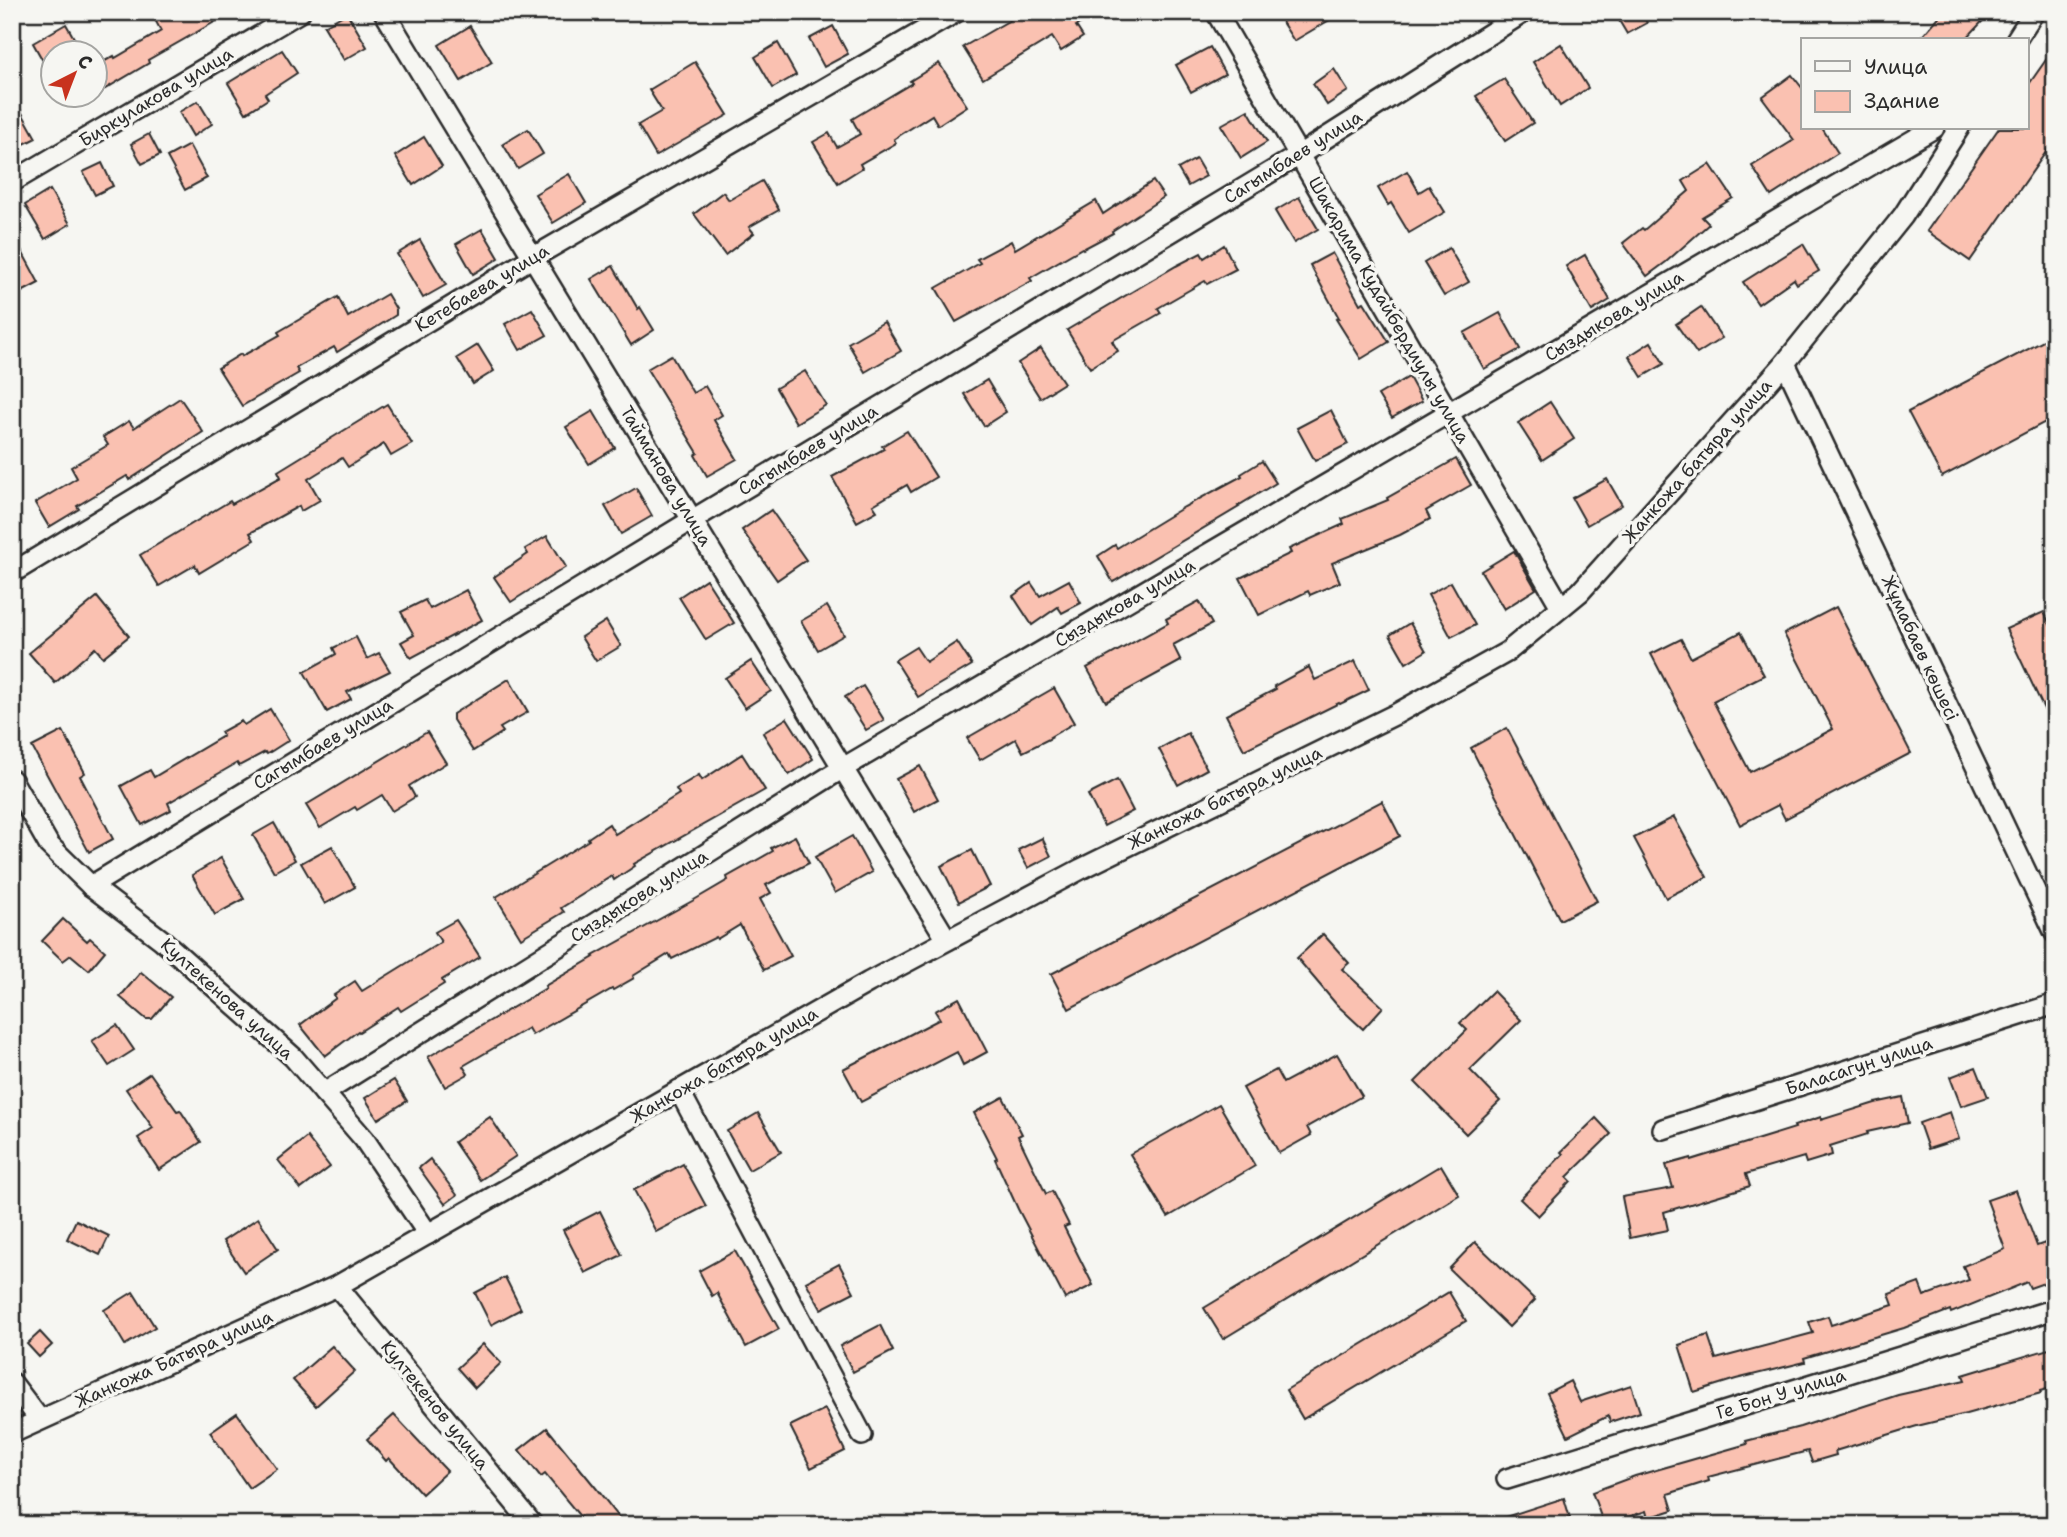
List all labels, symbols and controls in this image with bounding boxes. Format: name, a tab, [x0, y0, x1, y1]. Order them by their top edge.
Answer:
north arrow	[38, 38, 108, 108]
legend	[1801, 38, 2028, 130]
street label: Биркулакова улица	[75, 42, 237, 152]
text: С	[72, 49, 98, 75]
text: Улица	[1864, 53, 1927, 81]
text: Здание	[1864, 87, 1940, 115]
street label: Сагымбаев улица	[1219, 105, 1367, 209]
street label: Шакарима Кудайбердиулы улица	[1303, 172, 1475, 448]
street label: Кетебаева улица	[410, 238, 554, 338]
street label: Сыздыкова улица	[1540, 265, 1688, 367]
street label: Жанкожа батыра улица	[1617, 374, 1777, 548]
street label: Сагымбаев улица	[734, 399, 882, 501]
street label: Тайманова улица	[615, 401, 717, 551]
street label: Сыздыкова улица	[1051, 553, 1199, 653]
street label: Жұмабаев көшесі	[1876, 571, 1964, 725]
street label: Сагымбаев улица	[249, 693, 397, 795]
street label: Жанкожа батыра улица	[1124, 741, 1326, 855]
street label: Сыздыкова улица	[566, 844, 712, 948]
street label: Култекенова улица	[155, 933, 299, 1065]
street label: Жанкожа батыра улица	[626, 1001, 822, 1129]
street label: Баласагун улица	[1782, 1031, 1936, 1101]
street label: Жанкожа Батыра улица	[71, 1305, 277, 1413]
street label: Култекенов улица	[375, 1335, 495, 1475]
street label: Ге Бон У улица	[1713, 1363, 1849, 1425]

